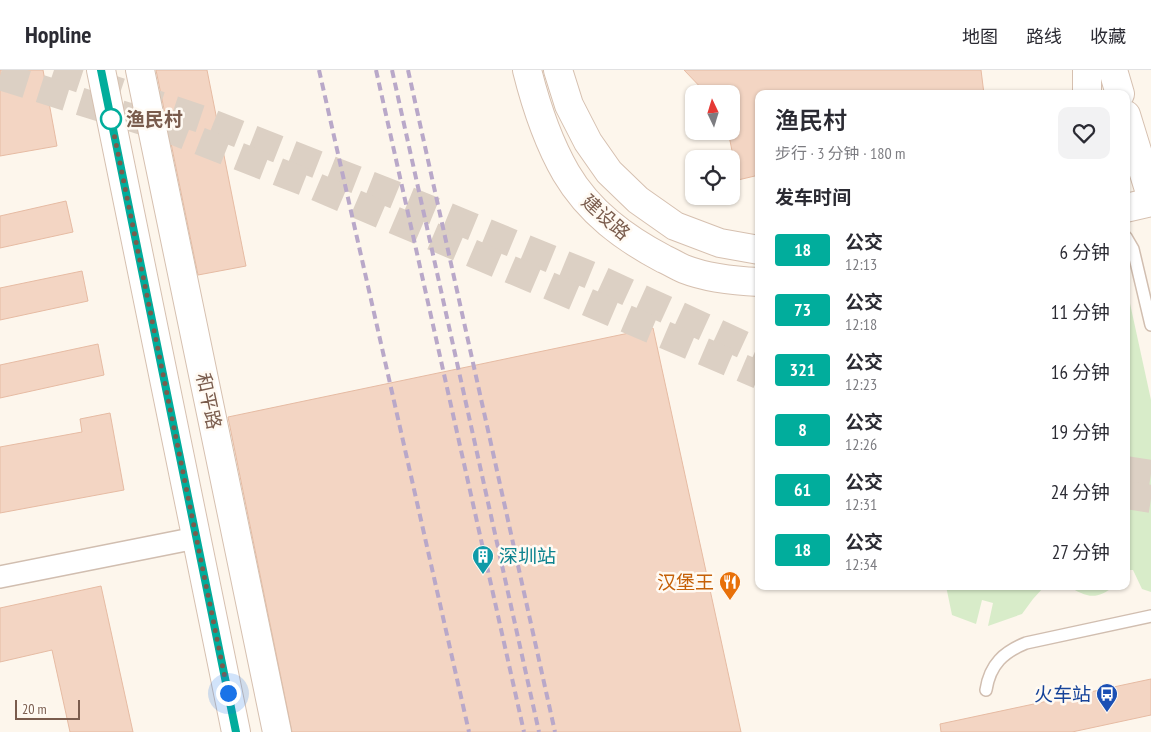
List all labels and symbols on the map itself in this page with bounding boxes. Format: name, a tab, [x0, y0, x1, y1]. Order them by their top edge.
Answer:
north arrow	[685, 85, 740, 140]
place label: 渔民村	[126, 107, 183, 131]
marker: 渔民村	[100, 108, 122, 130]
street label: 建设路	[577, 189, 635, 245]
street label: 和平路	[191, 371, 227, 431]
building icon: 深圳站	[471, 544, 495, 575]
place label: 深圳站	[499, 544, 556, 568]
place label: 汉堡王	[657, 570, 714, 594]
restaurant icon: 汉堡王	[718, 570, 742, 601]
your location	[216, 681, 241, 706]
place label: 火车站	[1034, 682, 1091, 706]
bus stop icon: 火车站	[1095, 682, 1119, 713]
scale bar	[15, 697, 80, 720]

